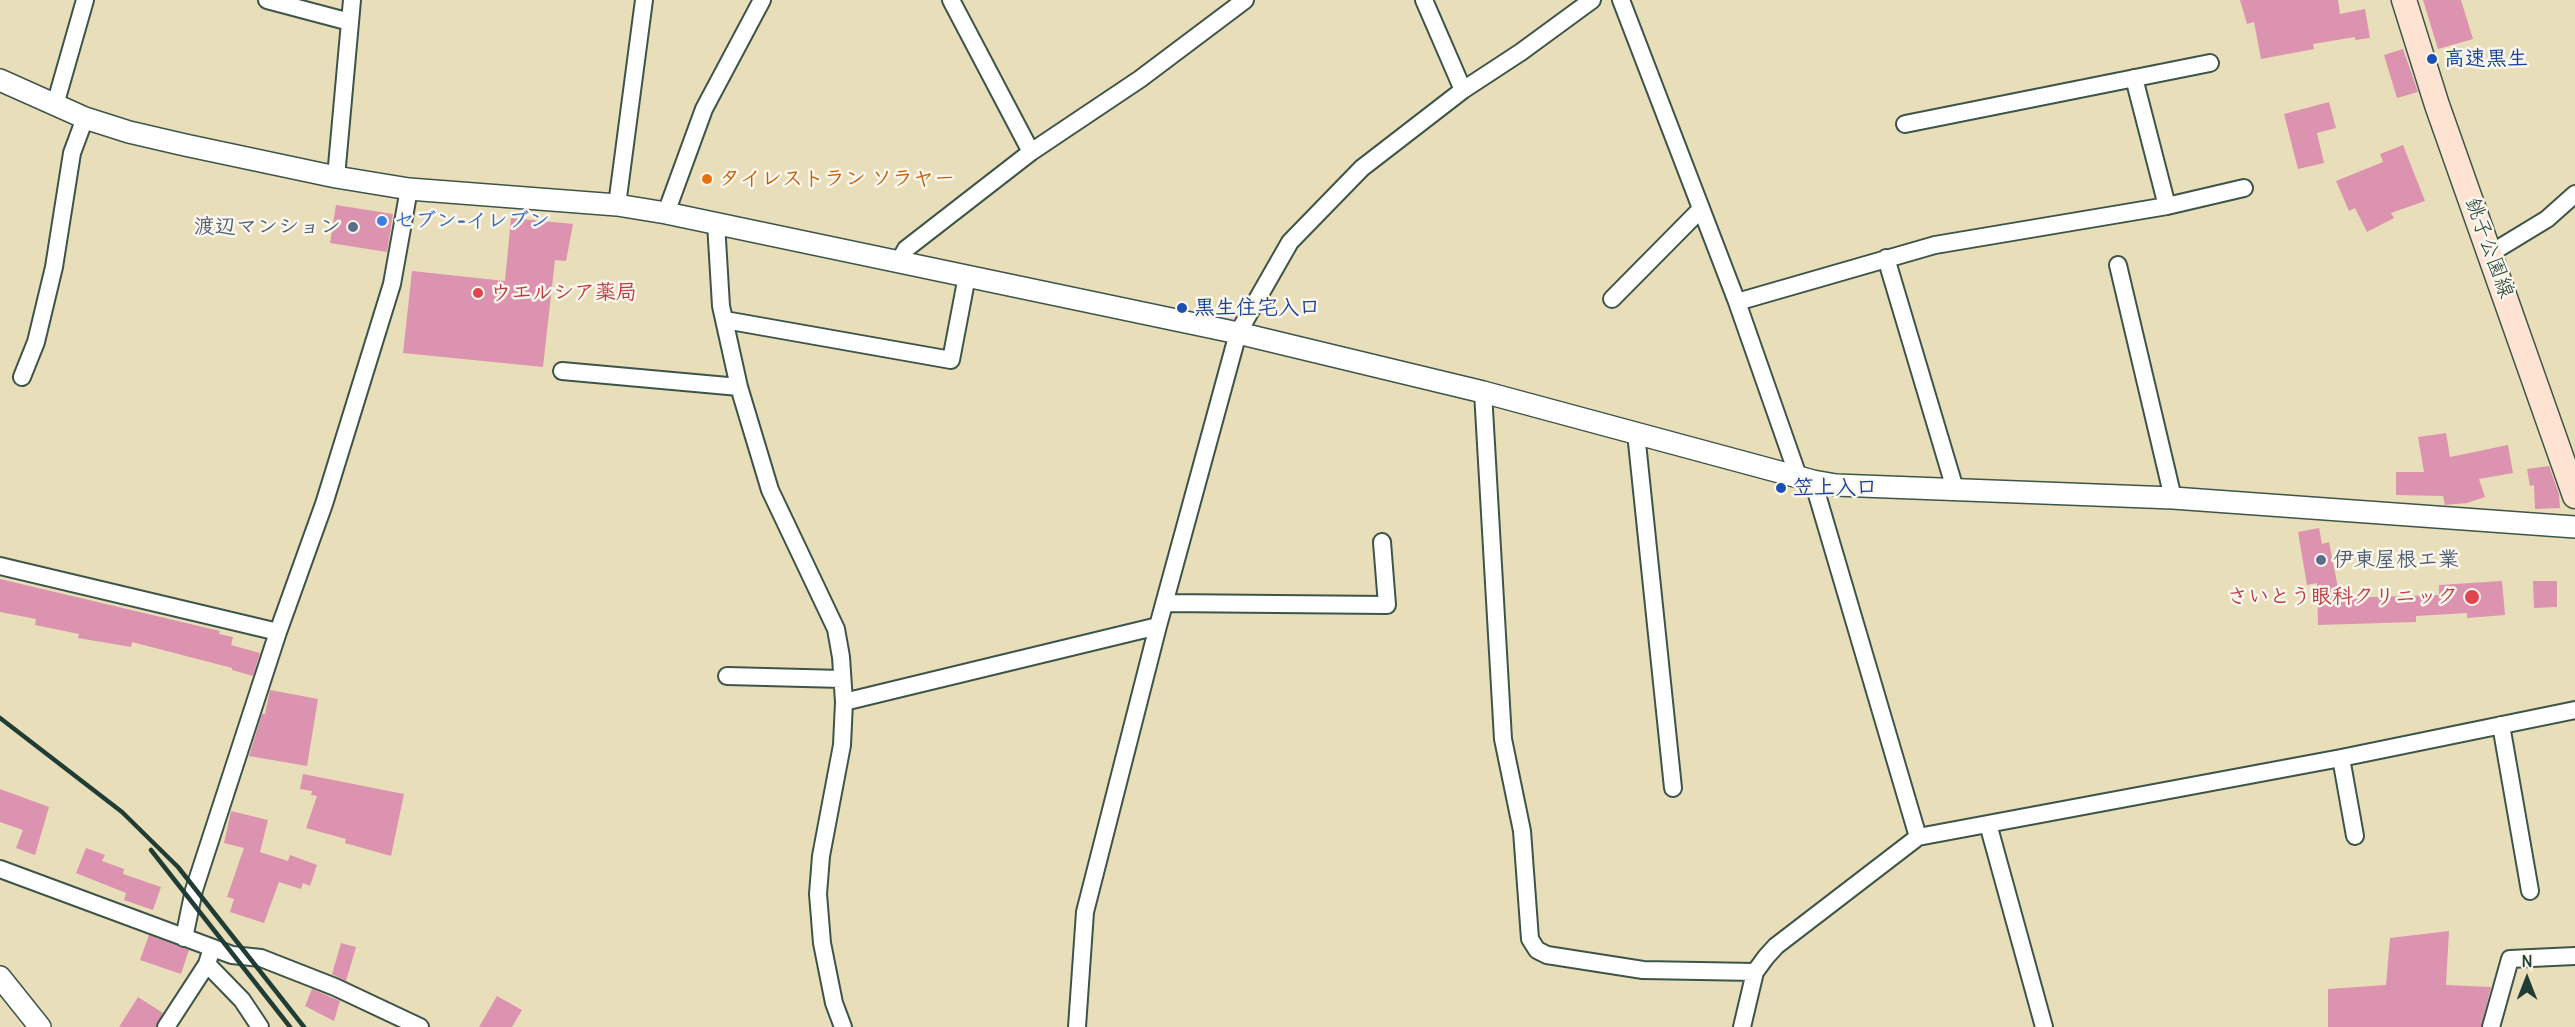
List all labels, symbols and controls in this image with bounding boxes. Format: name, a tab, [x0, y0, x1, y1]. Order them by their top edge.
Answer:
place label: 高速黒生	[2444, 46, 2528, 72]
marker: 高速黒生	[2425, 52, 2439, 66]
place label: タイレストラン ソラヤー	[719, 166, 955, 192]
marker: タイレストラン ソラヤー	[700, 172, 714, 186]
street label: 銚子公園線	[2459, 194, 2519, 302]
place label: セブン-イレブン	[394, 208, 550, 234]
place label: 渡辺マンション	[194, 214, 341, 240]
marker: セブン-イレブン	[375, 214, 389, 228]
marker: 渡辺マンション	[346, 220, 360, 234]
place label: ウエルシア薬局	[490, 280, 637, 306]
marker: ウエルシア薬局	[471, 286, 485, 300]
place label: 黒生住宅入口	[1194, 295, 1320, 321]
marker: 黒生住宅入口	[1175, 301, 1189, 315]
place label: 笠上入口	[1793, 475, 1877, 501]
marker: 笠上入口	[1774, 481, 1788, 495]
place label: 伊東屋根エ業	[2333, 547, 2459, 573]
marker: 伊東屋根エ業	[2314, 553, 2328, 567]
place label: さいとう眼科クリニック	[2227, 584, 2458, 610]
marker: さいとう眼科クリニック	[2463, 588, 2481, 606]
north arrow	[2497, 949, 2557, 1009]
text: N	[2521, 951, 2533, 971]

